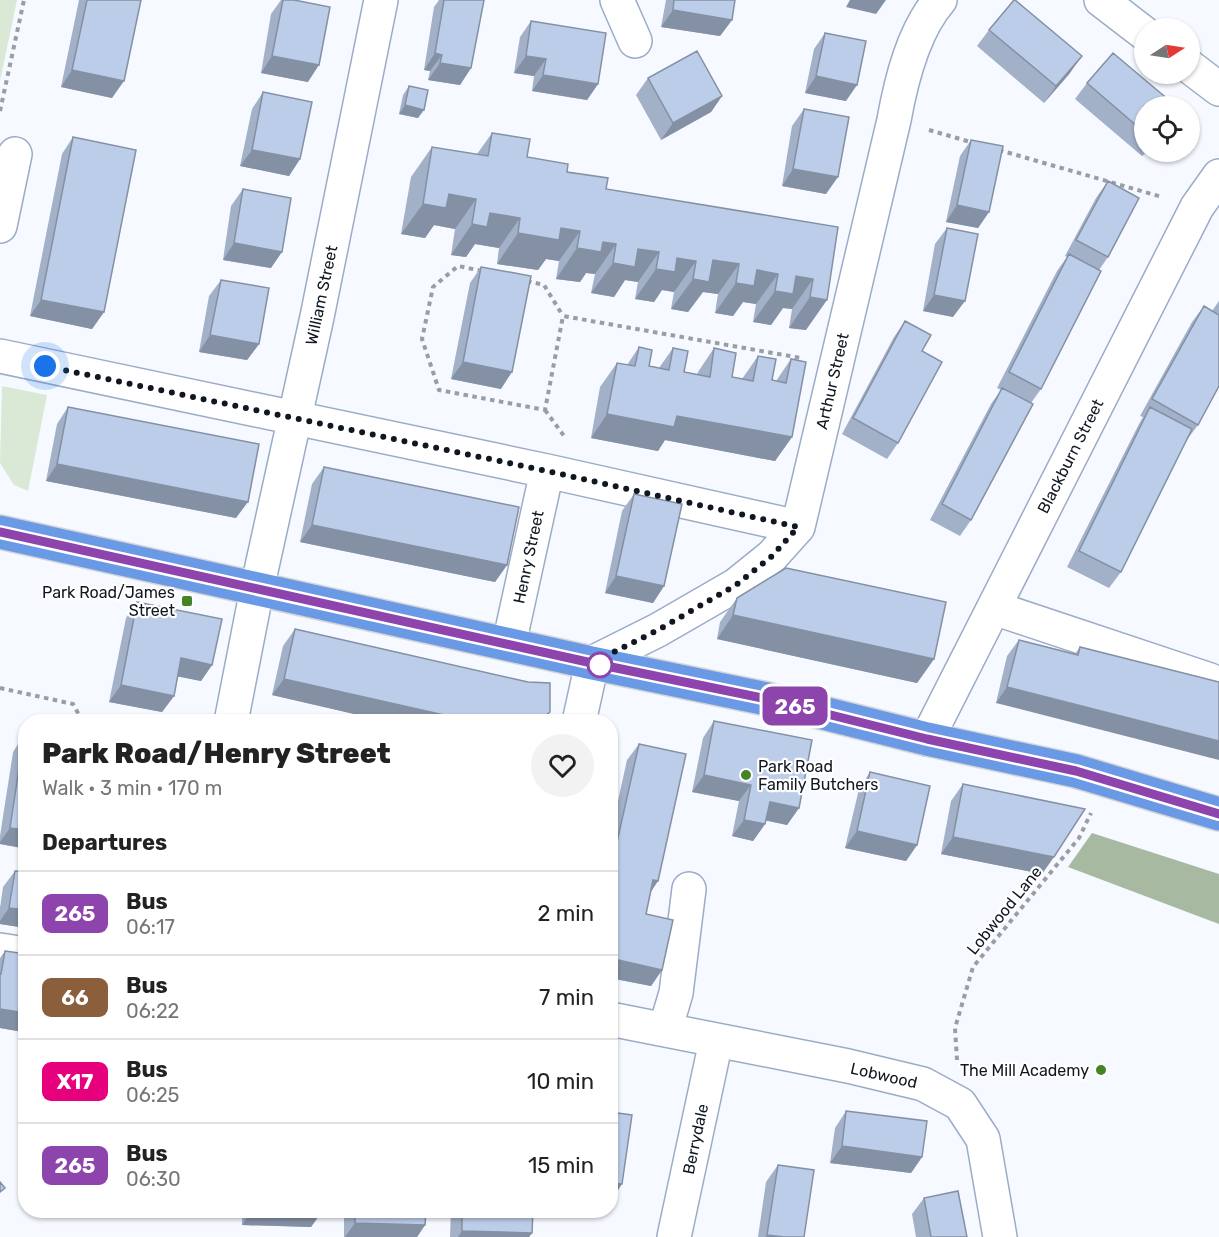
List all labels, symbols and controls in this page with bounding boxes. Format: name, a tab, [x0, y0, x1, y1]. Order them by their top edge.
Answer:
north arrow	[1134, 18, 1200, 84]
map controls	[1134, 18, 1200, 162]
button: locate	[1134, 96, 1200, 162]
street label: William Street	[302, 243, 341, 347]
street label: Arthur Street	[812, 331, 853, 431]
your location	[30, 351, 60, 381]
street label: Blackburn Street	[1033, 396, 1107, 516]
street label: Henry Street	[509, 509, 548, 605]
place label: Park Road/James Street	[42, 583, 175, 620]
marker: Park Road/James Street	[180, 594, 194, 608]
unlabelled marker	[587, 652, 613, 678]
line badge: 265	[760, 686, 830, 726]
text: 265	[775, 694, 815, 719]
button: heart	[531, 734, 594, 797]
text: Park Road/Henry Street	[42, 737, 391, 770]
place label: Park Road Family Butchers	[758, 757, 878, 794]
marker: Park Road Family Butchers	[739, 768, 753, 782]
text: Walk · 3 min · 170 m	[42, 776, 222, 800]
text: Departures	[42, 829, 167, 856]
street label: Lobwood Lane	[963, 862, 1046, 958]
text: Bus	[126, 888, 168, 915]
text: 2 min	[537, 900, 594, 927]
text: 265	[55, 901, 95, 926]
text: 06:17	[126, 915, 175, 939]
text: Bus	[126, 972, 168, 999]
text: 7 min	[539, 984, 594, 1011]
text: 66	[61, 985, 89, 1010]
text: 06:22	[126, 999, 179, 1023]
text: Bus	[126, 1056, 168, 1083]
street label: Lobwood	[849, 1059, 919, 1092]
place label: The Mill Academy	[960, 1061, 1089, 1080]
marker: The Mill Academy	[1094, 1063, 1108, 1077]
text: 10 min	[527, 1068, 594, 1095]
text: X17	[57, 1069, 93, 1094]
text: 06:25	[126, 1083, 180, 1107]
street label: Berrydale	[679, 1102, 712, 1176]
text: Bus	[126, 1140, 168, 1167]
text: 15 min	[528, 1152, 594, 1179]
text: 265	[55, 1153, 95, 1178]
text: 06:30	[126, 1167, 181, 1191]

